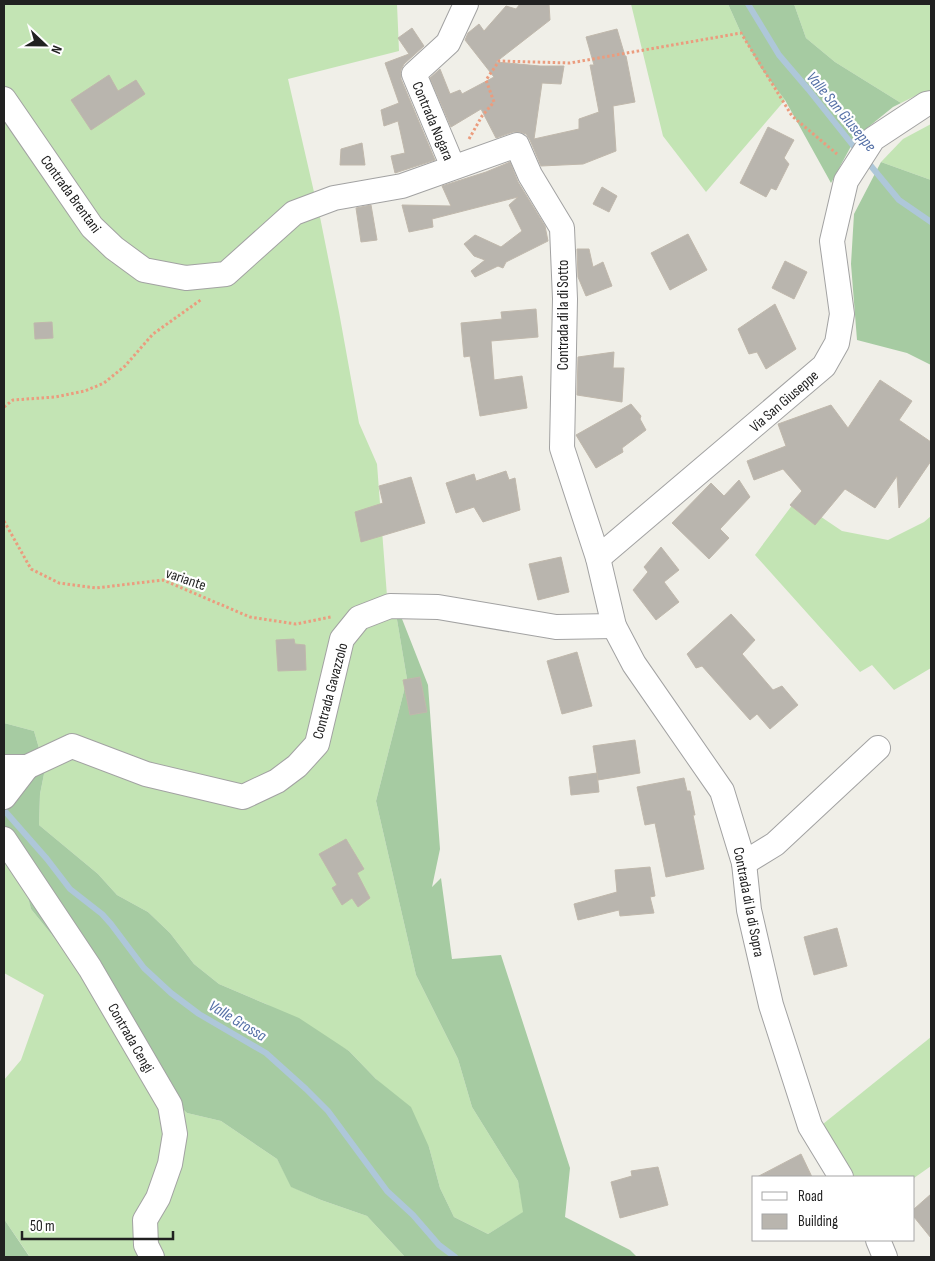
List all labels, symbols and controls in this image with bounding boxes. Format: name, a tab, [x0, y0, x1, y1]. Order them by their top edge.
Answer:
north arrow	[20, 20, 70, 70]
text: N	[47, 43, 66, 56]
water label: Valle San Giuseppe	[802, 68, 880, 156]
street label: Contrada Nogara	[407, 79, 458, 164]
street label: Contrada Brentani	[36, 152, 105, 237]
street label: Contrada di la di Sotto	[554, 260, 573, 370]
street label: Via San Giuseppe	[746, 366, 823, 436]
street label: variante	[163, 564, 208, 595]
street label: Contrada Gavazzolo	[308, 641, 352, 741]
street label: Contrada di la di Sopra	[729, 846, 768, 959]
water label: Valle Grossa	[205, 997, 270, 1046]
street label: Contrada Cengi	[103, 1000, 158, 1077]
legend	[752, 1176, 915, 1241]
text: Road	[798, 1187, 823, 1206]
scale bar	[22, 1208, 174, 1240]
text: Building	[798, 1212, 838, 1231]
text: 50 m	[30, 1217, 55, 1236]

